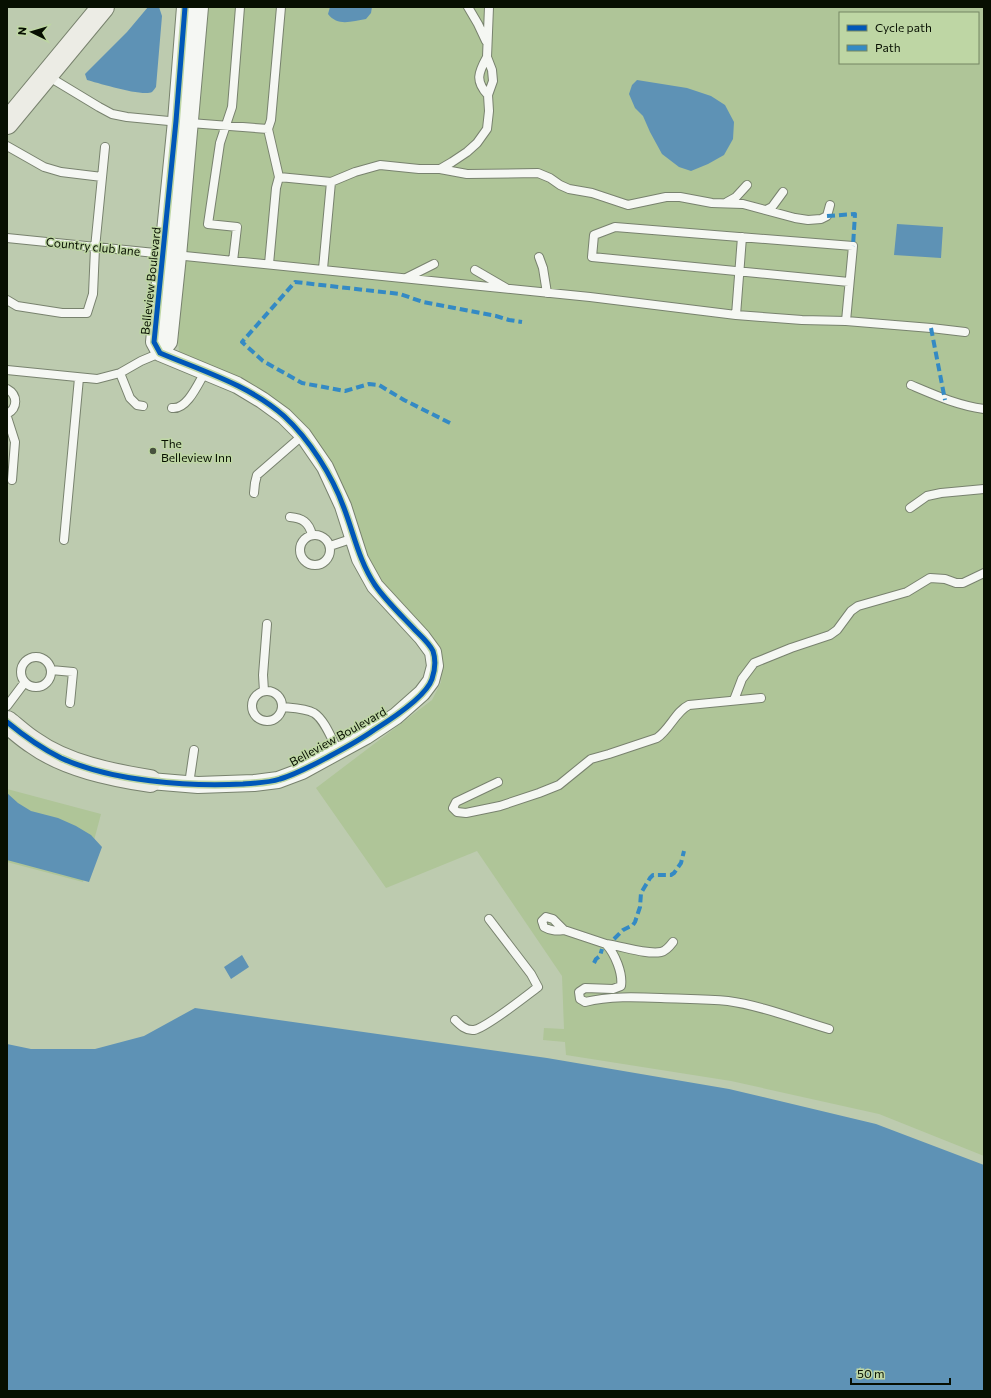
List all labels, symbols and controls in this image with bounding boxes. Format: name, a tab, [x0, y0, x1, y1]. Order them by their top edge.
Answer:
north arrow	[12, 12, 52, 52]
legend	[839, 12, 979, 64]
text: Cycle path	[875, 20, 932, 34]
text: N	[15, 26, 28, 36]
text: Path	[875, 40, 901, 54]
street label: Belleview Boulevard	[137, 226, 163, 336]
street label: Country club lane	[45, 234, 141, 258]
place label: The Belleview Inn	[161, 436, 232, 464]
marker: The Belleview Inn	[148, 446, 158, 456]
street label: Belleview Boulevard	[287, 704, 388, 769]
scale bar	[851, 1360, 950, 1386]
text: 50 m	[857, 1366, 885, 1380]

